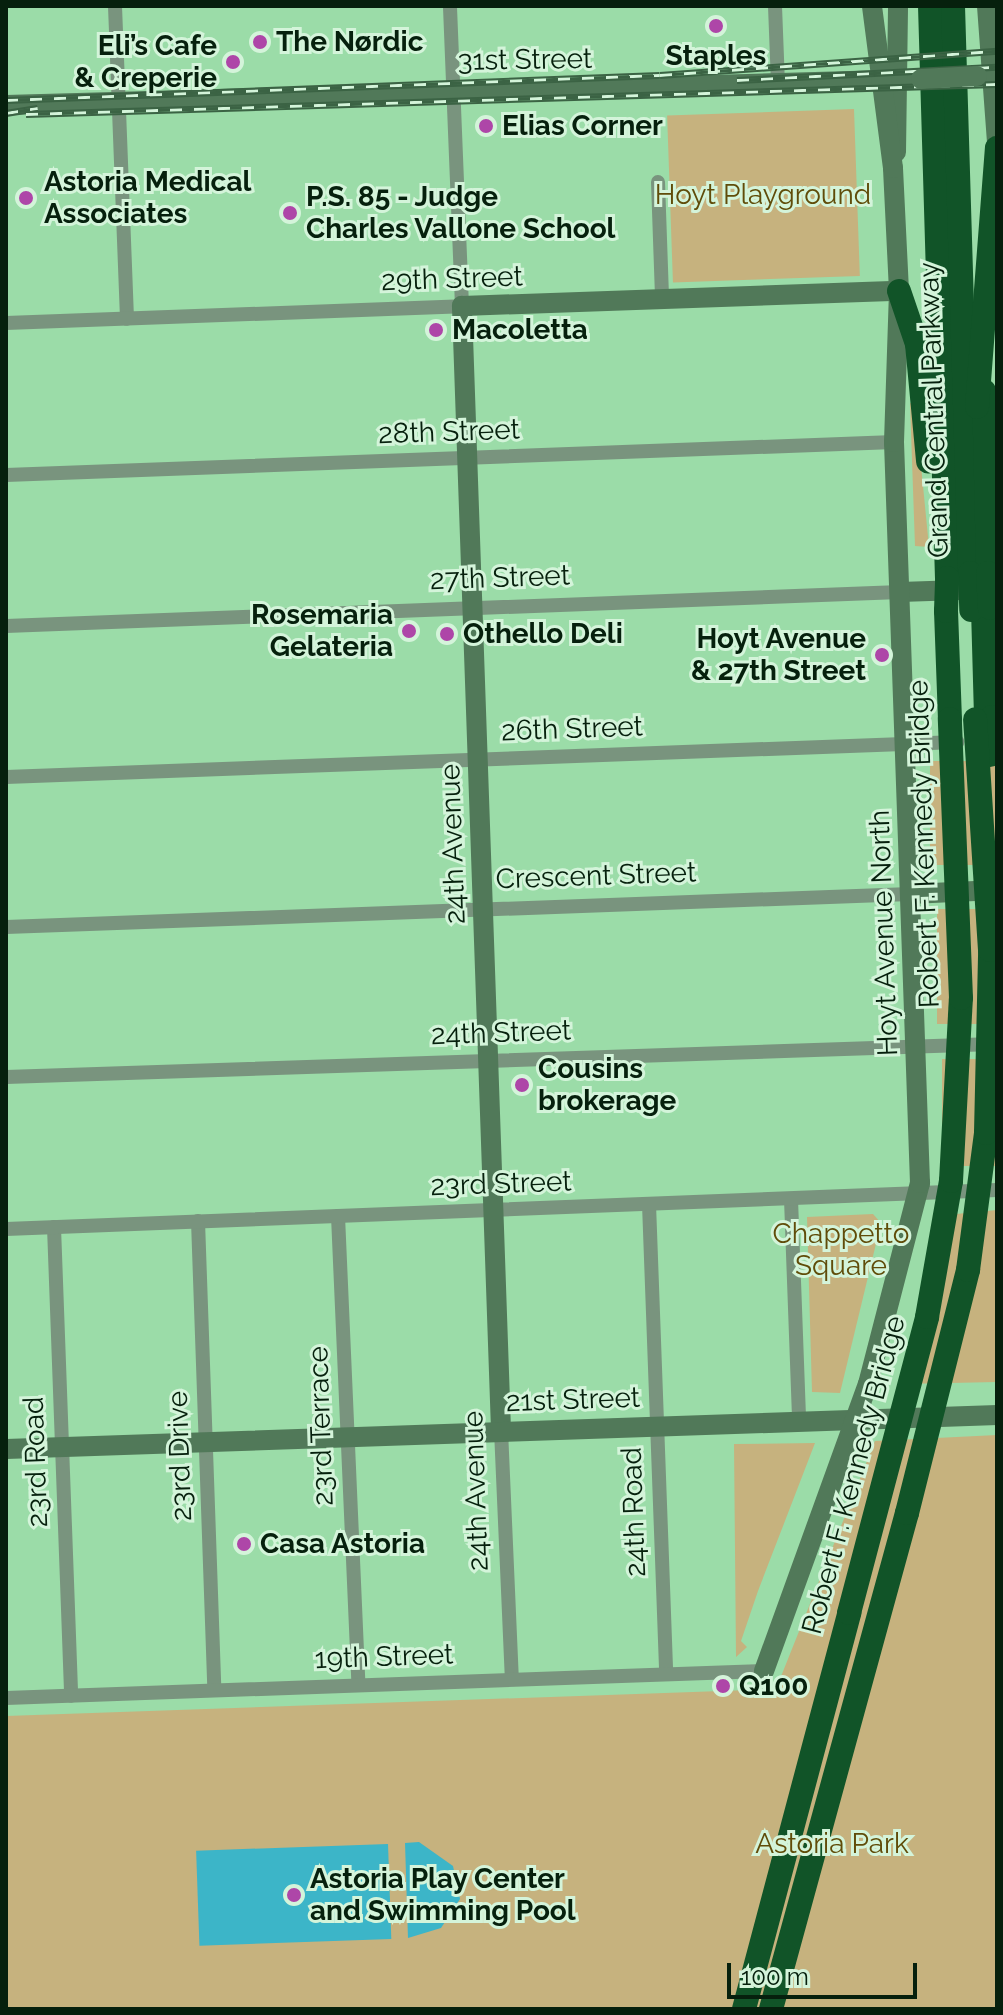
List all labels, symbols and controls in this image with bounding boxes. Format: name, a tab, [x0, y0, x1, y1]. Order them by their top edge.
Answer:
marker: Staples	[707, 17, 725, 35]
place label: The Nørdic	[276, 25, 424, 59]
place label: Eli’s Cafe & Creperie	[74, 29, 217, 95]
marker: The Nørdic	[251, 33, 269, 51]
place label: Staples	[666, 39, 766, 73]
street label: 31st Street	[457, 42, 593, 78]
marker: Eli’s Cafe & Creperie	[224, 53, 242, 71]
place label: Elias Corner	[502, 109, 663, 143]
marker: Elias Corner	[477, 117, 495, 135]
place label: Astoria Medical Associates	[44, 165, 251, 231]
park label: Hoyt Playground	[655, 178, 871, 212]
place label: P.S. 85 - Judge Charles Vallone School	[306, 180, 616, 246]
marker: Astoria Medical Associates	[15, 187, 37, 209]
marker: P.S. 85 - Judge Charles Vallone School	[281, 204, 299, 222]
street label: 29th Street	[381, 260, 523, 298]
street label: Grand Central Parkway	[912, 261, 956, 559]
place label: Macoletta	[452, 313, 588, 347]
marker: Macoletta	[427, 321, 445, 339]
street label: 28th Street	[378, 413, 520, 451]
street label: 27th Street	[429, 559, 571, 597]
place label: Rosemaria Gelateria	[251, 598, 393, 664]
place label: Othello Deli	[463, 617, 623, 651]
marker: Rosemaria Gelateria	[400, 622, 418, 640]
place label: Hoyt Avenue & 27th Street	[691, 622, 866, 688]
marker: Othello Deli	[438, 625, 456, 643]
marker: Hoyt Avenue & 27th Street	[873, 646, 891, 664]
street label: Robert F. Kennedy Bridge	[901, 679, 947, 1009]
street label: 26th Street	[500, 710, 644, 748]
street label: 24th Avenue	[433, 763, 473, 925]
street label: Hoyt Avenue North	[863, 809, 905, 1057]
street label: Crescent Street	[495, 856, 697, 896]
street label: 24th Street	[430, 1014, 572, 1052]
place label: Cousins brokerage	[538, 1052, 676, 1118]
marker: Cousins brokerage	[513, 1076, 531, 1094]
street label: 23rd Street	[430, 1165, 572, 1203]
park label: Chappetto Square	[773, 1217, 909, 1283]
street label: Robert F. Kennedy Bridge	[795, 1312, 913, 1638]
street label: 23rd Terrace	[301, 1345, 341, 1507]
street label: 21st Street	[505, 1381, 641, 1419]
street label: 23rd Drive	[161, 1390, 199, 1522]
street label: 23rd Road	[17, 1396, 55, 1528]
street label: 24th Avenue	[456, 1410, 496, 1572]
street label: 24th Road	[615, 1447, 653, 1577]
place label: Casa Astoria	[260, 1527, 426, 1561]
marker: Casa Astoria	[235, 1535, 253, 1553]
street label: 19th Street	[314, 1638, 454, 1676]
place label: Q100	[739, 1669, 808, 1703]
marker: Q100	[714, 1677, 732, 1695]
park label: Astoria Park	[755, 1827, 909, 1861]
place label: Astoria Play Center and Swimming Pool	[310, 1862, 576, 1928]
marker: Astoria Play Center and Swimming Pool	[285, 1886, 303, 1904]
scale bar	[731, 1947, 921, 1997]
text: 100 m	[741, 1962, 809, 1991]

